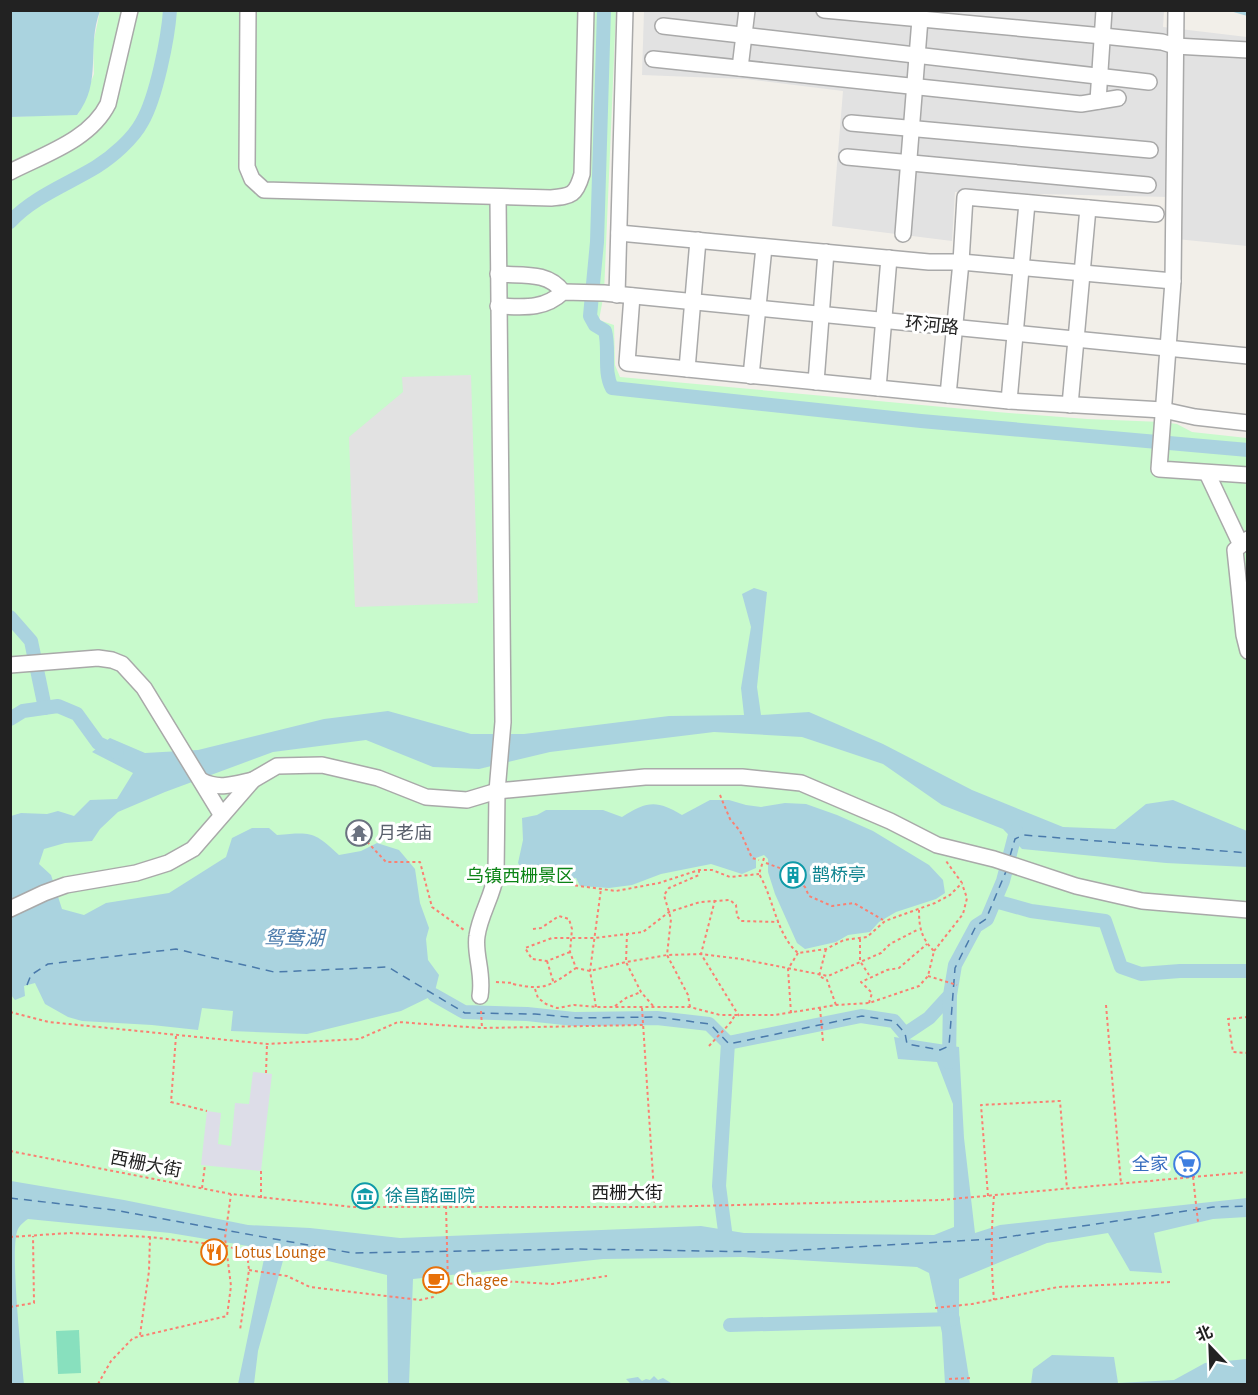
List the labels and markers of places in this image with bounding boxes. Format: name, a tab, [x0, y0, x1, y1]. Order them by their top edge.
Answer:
temple icon: 月老庙	[344, 818, 374, 848]
place label: 月老庙	[378, 823, 432, 843]
building icon: 鹊桥亭	[778, 860, 808, 890]
place label: 鹊桥亭	[812, 865, 866, 885]
supermarket icon: 全家	[1172, 1149, 1202, 1179]
place label: 全家	[1132, 1154, 1168, 1174]
museum icon: 徐昌酩画院	[350, 1181, 380, 1211]
place label: 徐昌酩画院	[385, 1186, 475, 1206]
restaurant icon: Lotus Lounge	[199, 1237, 229, 1267]
place label: Lotus Lounge	[234, 1244, 326, 1262]
cafe icon: Chagee	[421, 1265, 451, 1295]
place label: Chagee	[456, 1272, 508, 1290]

